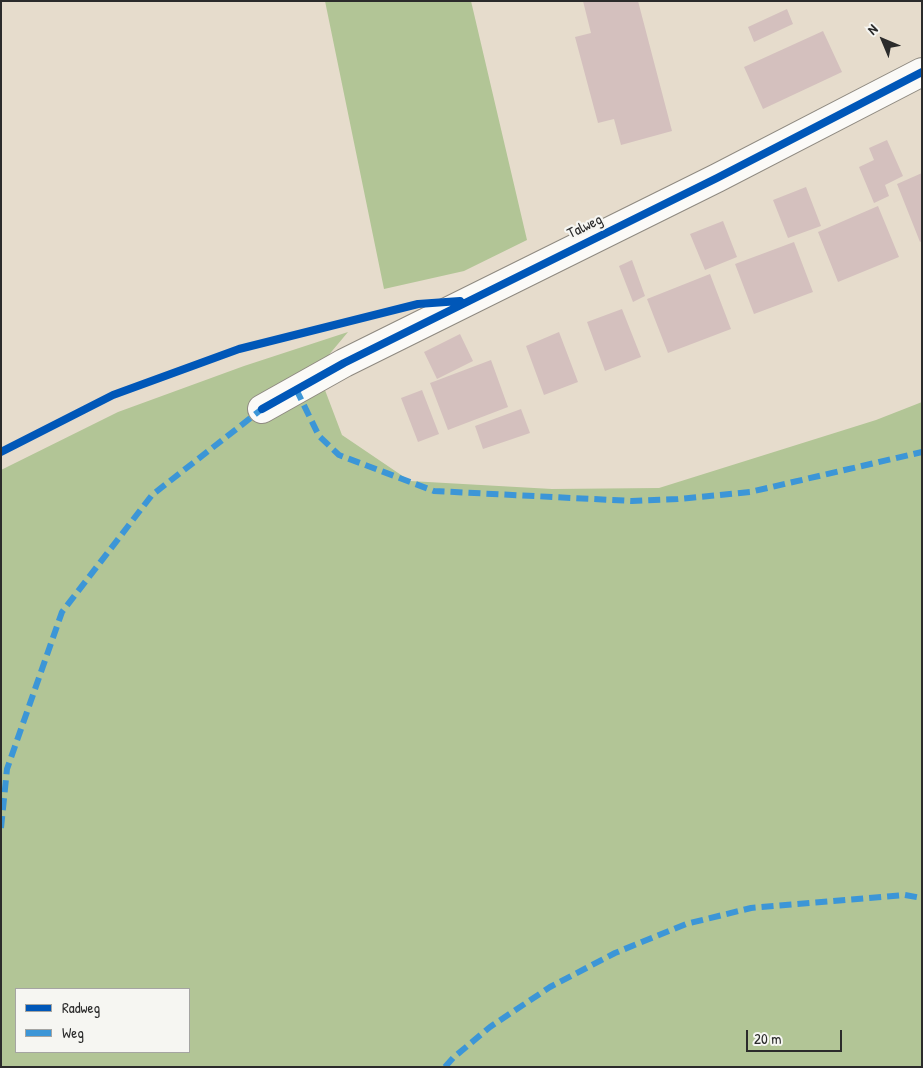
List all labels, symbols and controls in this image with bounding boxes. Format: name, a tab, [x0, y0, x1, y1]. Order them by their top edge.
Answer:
north arrow	[858, 15, 908, 65]
text: N	[863, 20, 881, 38]
street label: Talweg	[565, 211, 605, 243]
legend	[15, 988, 190, 1053]
text: Radweg	[62, 997, 100, 1018]
scale bar	[748, 1020, 844, 1052]
text: Weg	[62, 1022, 84, 1043]
text: 20 m	[754, 1028, 781, 1049]

